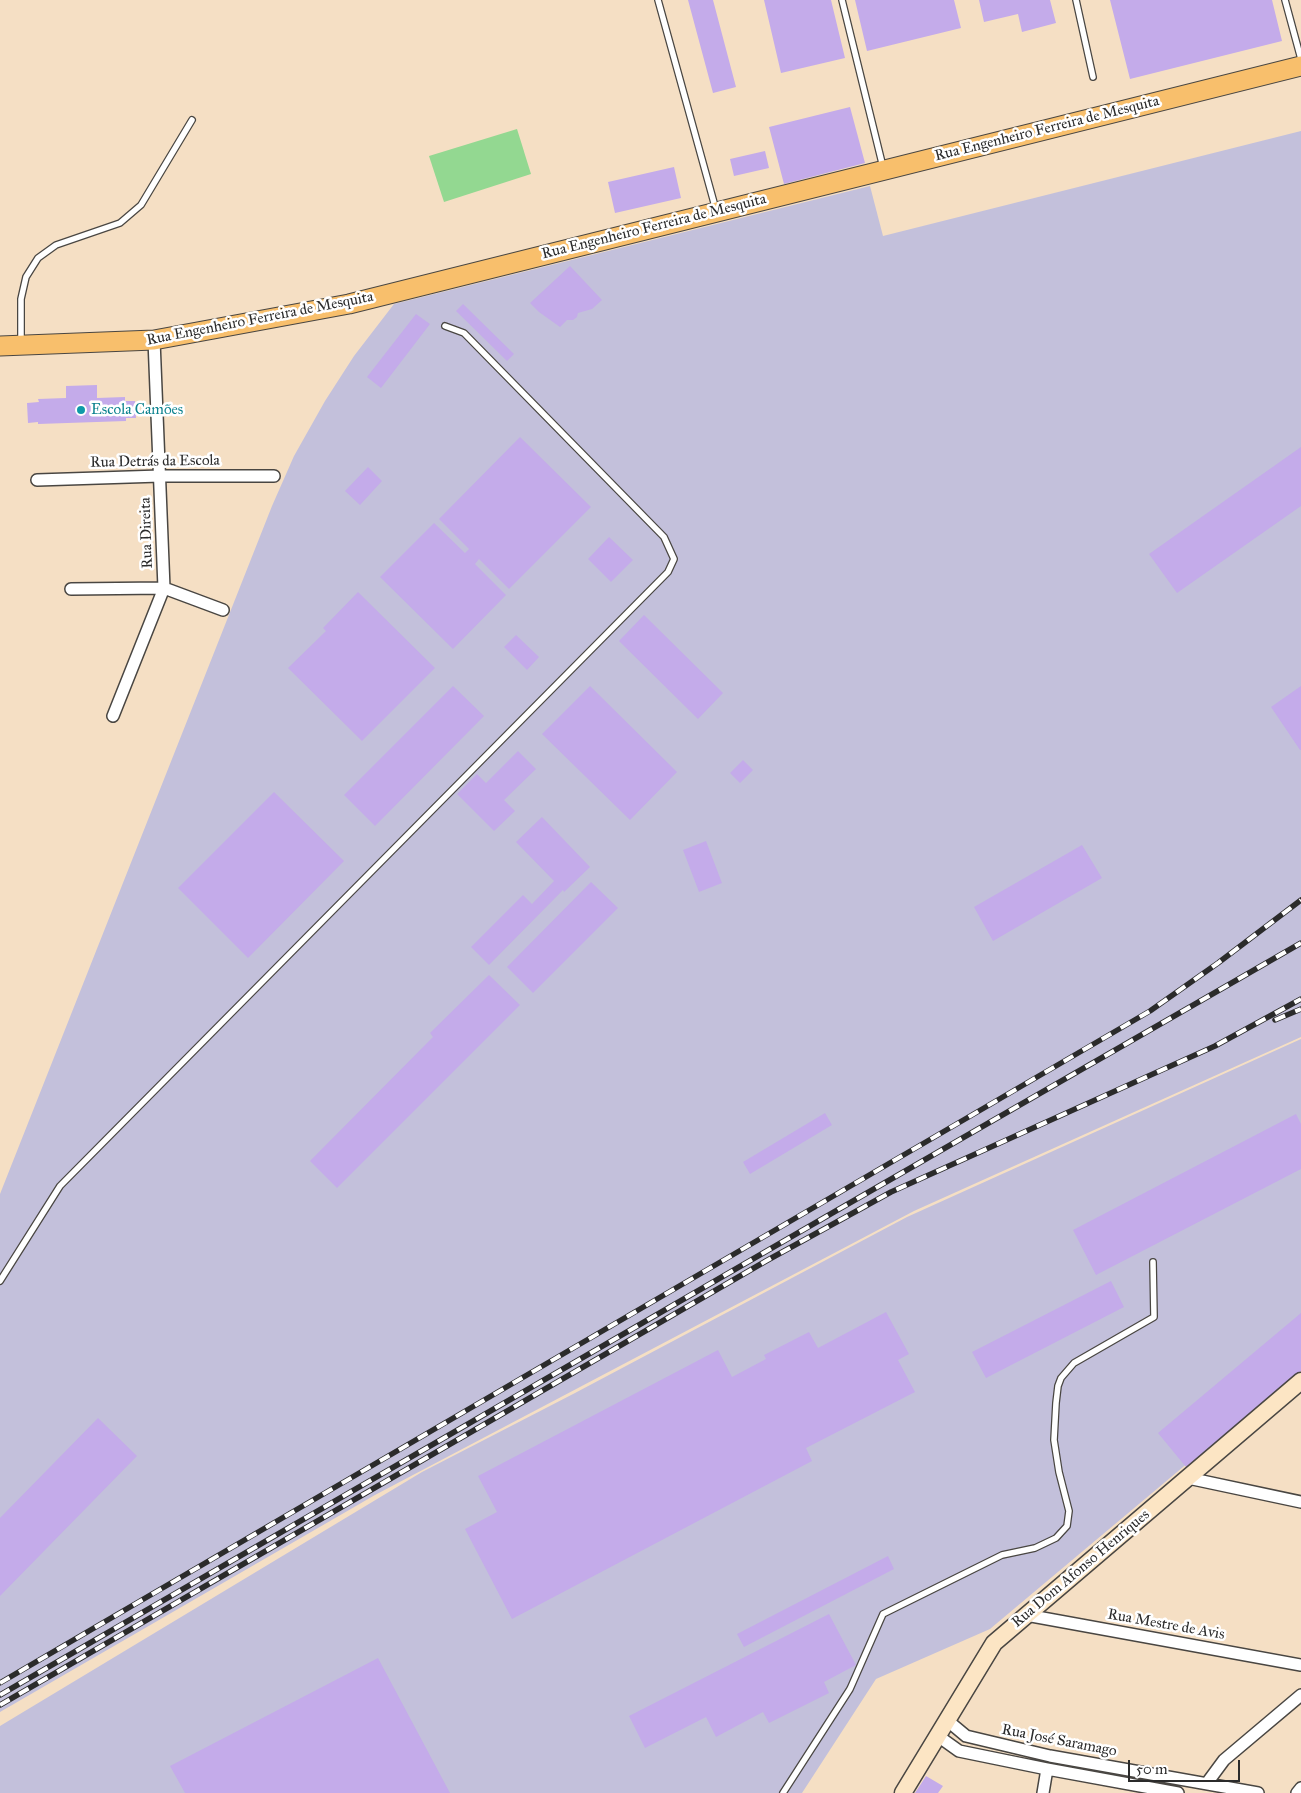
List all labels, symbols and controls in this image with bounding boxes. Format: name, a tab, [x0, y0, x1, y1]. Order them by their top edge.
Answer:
street label: Rua Engenheiro Ferreira de Mesquita	[933, 92, 1161, 166]
street label: Rua Engenheiro Ferreira de Mesquita	[540, 190, 768, 264]
street label: Rua Engenheiro Ferreira de Mesquita	[145, 288, 375, 350]
place label: Escola Camões	[91, 401, 183, 419]
marker: Escola Camões	[75, 404, 87, 416]
street label: Rua Detrás da Escola	[90, 452, 220, 472]
street label: Rua Direita	[137, 497, 157, 569]
street label: Rua Dom Afonso Henriques	[1008, 1506, 1154, 1632]
street label: Rua Mestre de Avis	[1106, 1606, 1226, 1644]
street label: Rua José Saramago	[1000, 1721, 1118, 1761]
scale bar	[1131, 1750, 1244, 1782]
text: 50 m	[1136, 1760, 1168, 1778]

